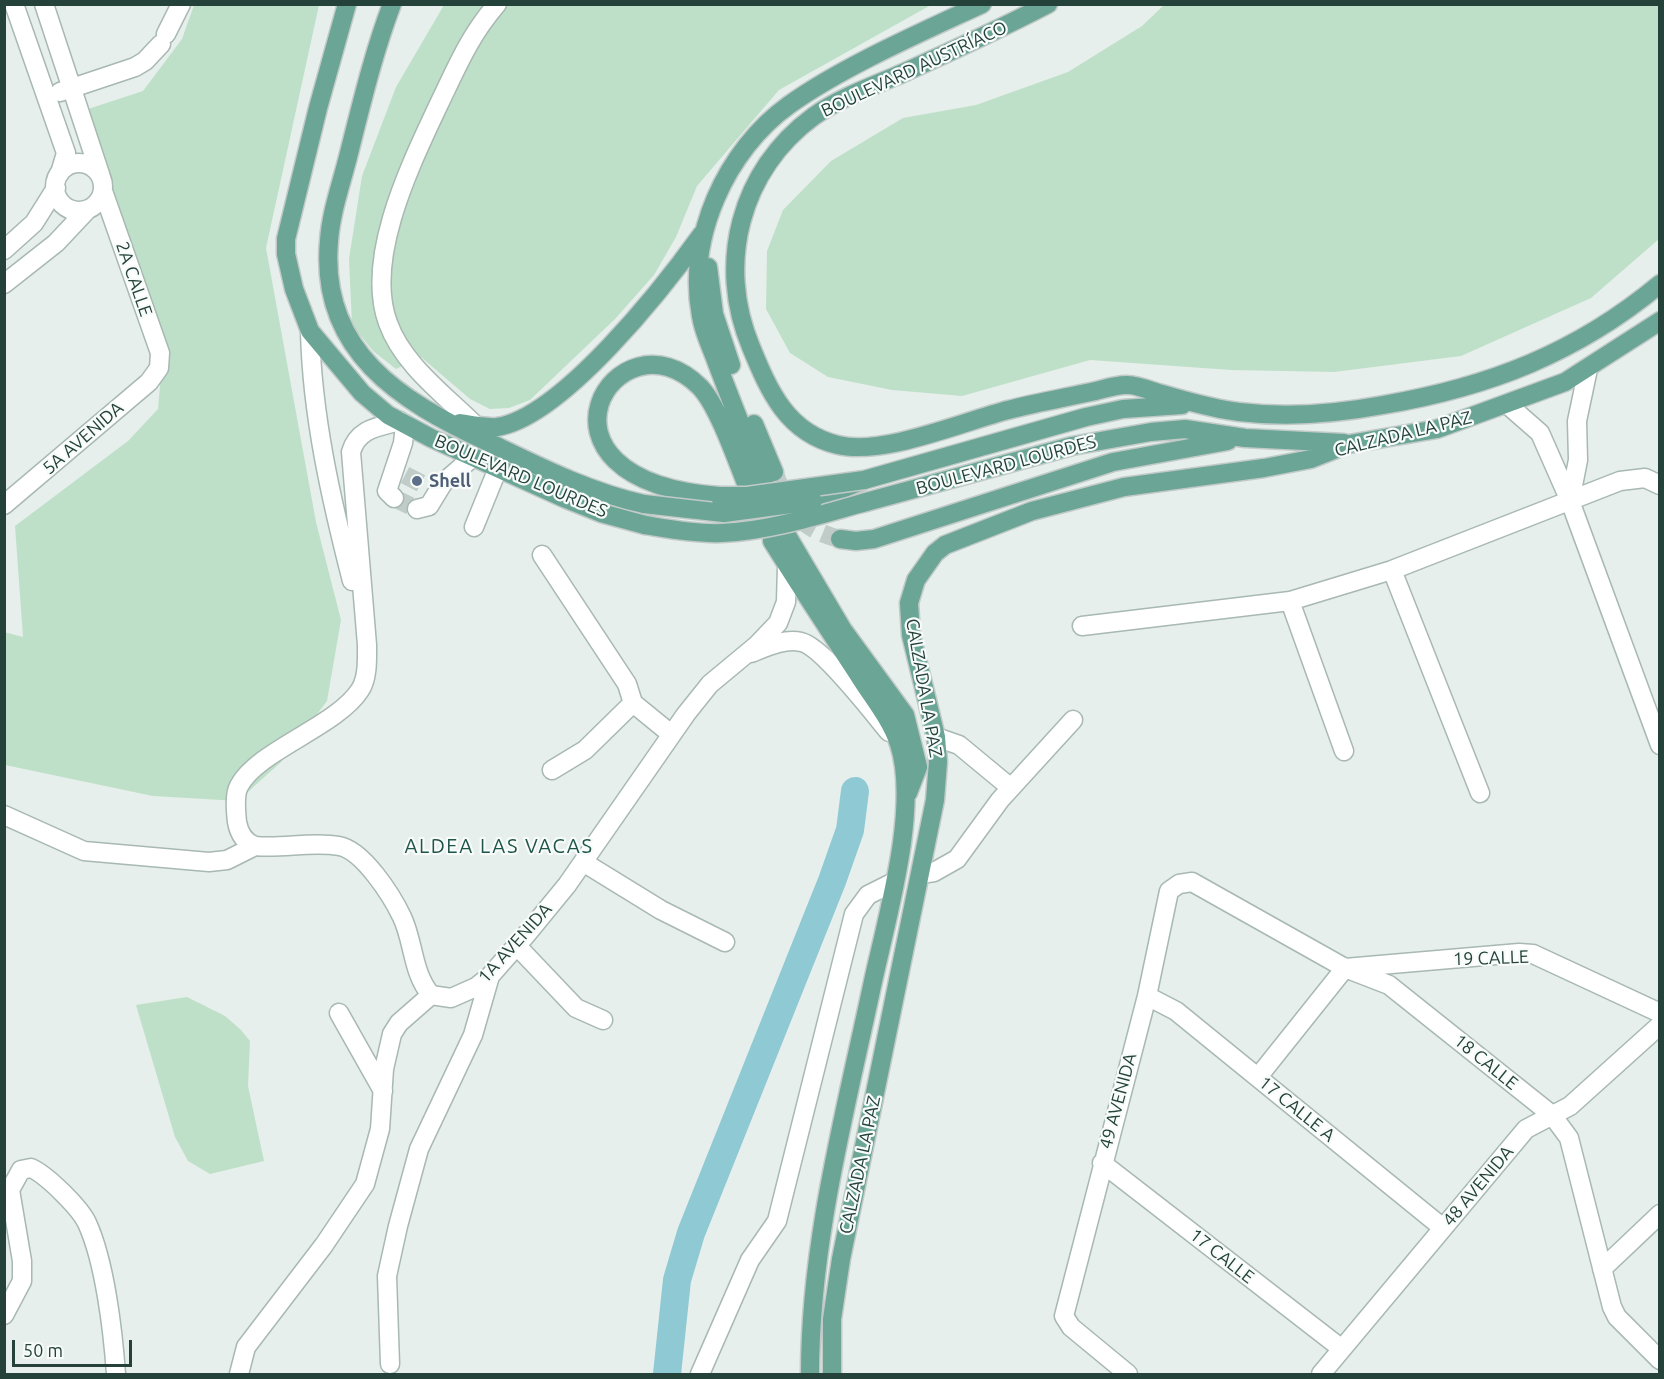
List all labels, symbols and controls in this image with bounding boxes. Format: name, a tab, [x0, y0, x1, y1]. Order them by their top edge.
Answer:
street label: BOULEVARD AUSTRÍACO	[818, 16, 1010, 122]
street label: 2A CALLE	[111, 239, 157, 319]
street label: 5A AVENIDA	[38, 397, 128, 479]
street label: CALZADA LA PAZ	[1332, 406, 1474, 462]
street label: BOULEVARD LOURDES	[431, 430, 611, 522]
street label: BOULEVARD LOURDES	[914, 431, 1098, 499]
place label: Shell	[429, 470, 471, 492]
marker: Shell	[410, 474, 424, 488]
street label: CALZADA LA PAZ	[901, 617, 947, 759]
district label: ALDEA LAS VACAS	[405, 834, 593, 858]
street label: 1A AVENIDA	[474, 899, 556, 987]
street label: 19 CALLE	[1453, 946, 1529, 970]
street label: 18 CALLE	[1450, 1030, 1522, 1094]
street label: 49 AVENIDA	[1095, 1051, 1141, 1151]
street label: 17 CALLE A	[1255, 1072, 1339, 1146]
street label: CALZADA LA PAZ	[835, 1094, 885, 1236]
street label: 48 AVENIDA	[1438, 1141, 1518, 1231]
street label: 17 CALLE	[1185, 1224, 1259, 1288]
scale bar	[15, 1328, 135, 1366]
text: 50 m	[23, 1340, 63, 1360]

